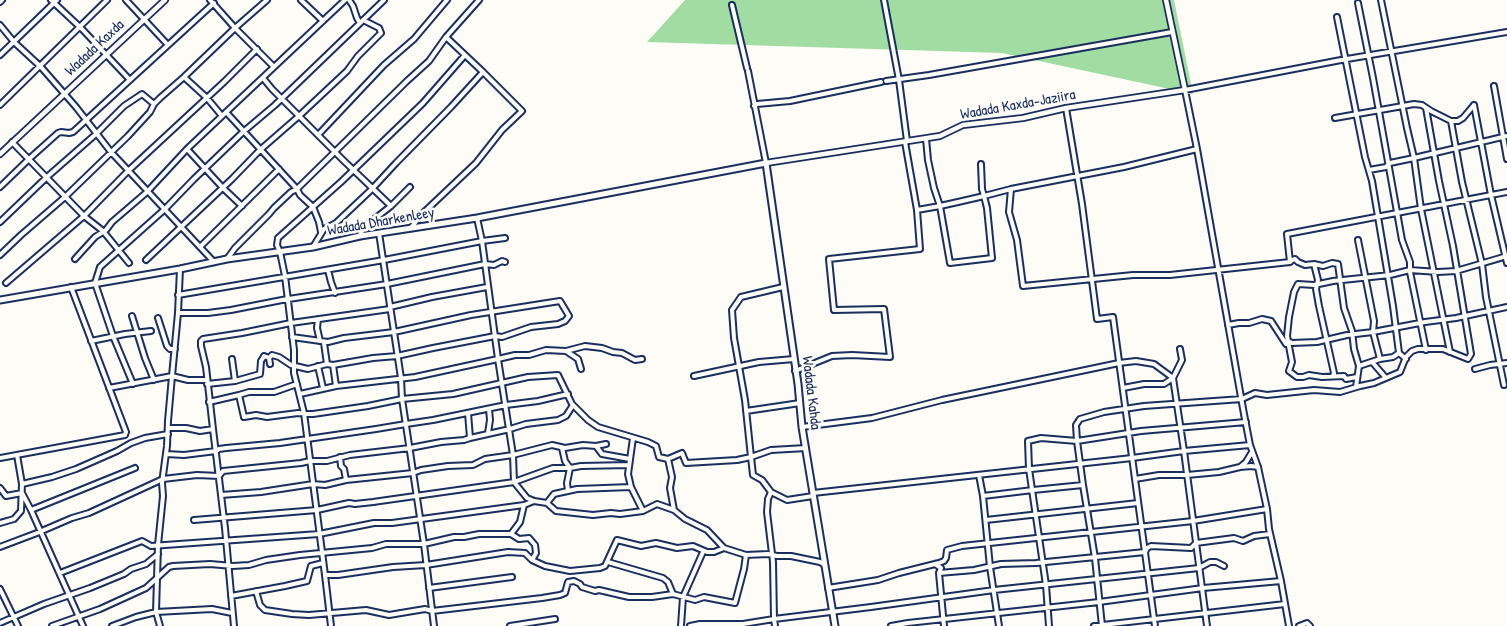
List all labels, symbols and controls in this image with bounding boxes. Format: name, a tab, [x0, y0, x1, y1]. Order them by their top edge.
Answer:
street label: Wadada Kaxda	[62, 16, 128, 80]
street label: Wadada Kaxda-Jaziira	[959, 86, 1077, 124]
street label: Wadada Dharkenleey	[326, 204, 436, 240]
street label: Wadada Kahda	[798, 355, 824, 431]

